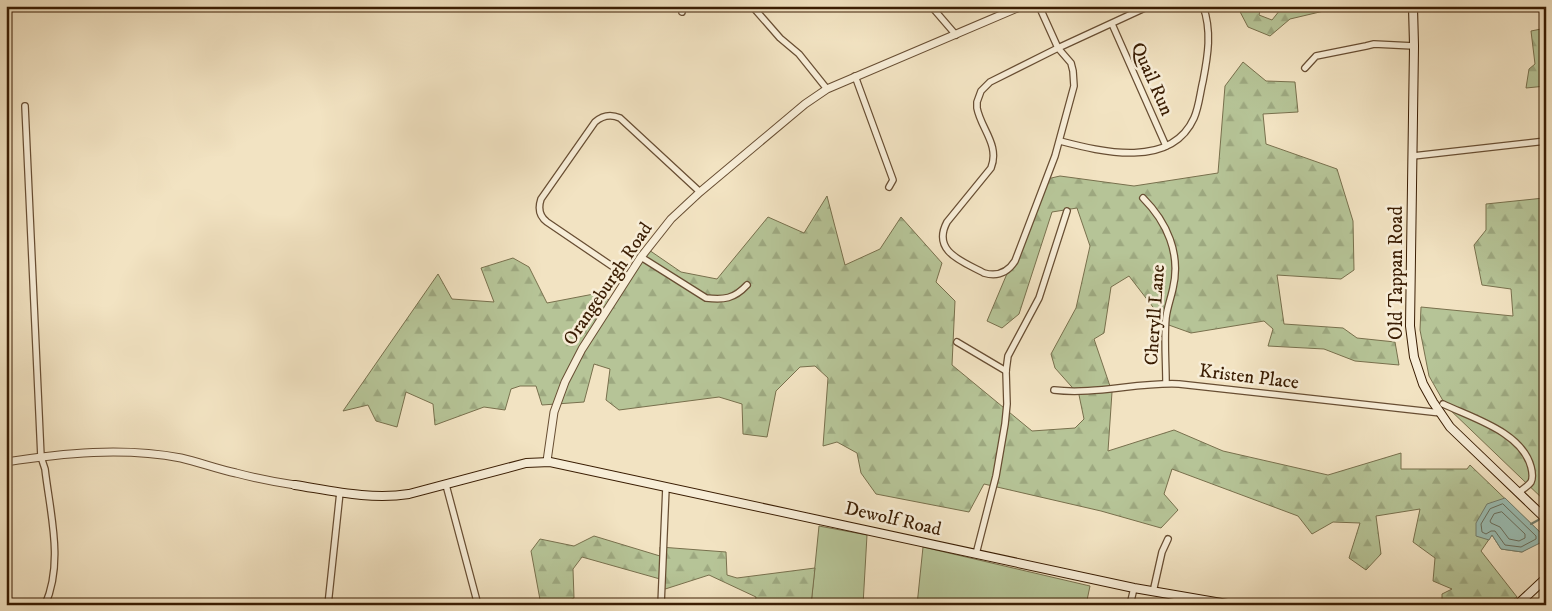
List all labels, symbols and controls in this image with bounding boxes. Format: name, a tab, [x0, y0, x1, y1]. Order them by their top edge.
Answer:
street label: Quail Run	[1126, 39, 1178, 119]
street label: Old Tappan Road	[1385, 206, 1408, 340]
street label: Orangeburgh Road	[558, 218, 658, 350]
street label: Cheryll Lane	[1140, 264, 1170, 366]
street label: Kristen Place	[1198, 359, 1300, 395]
street label: Dewolf Road	[842, 497, 944, 541]

